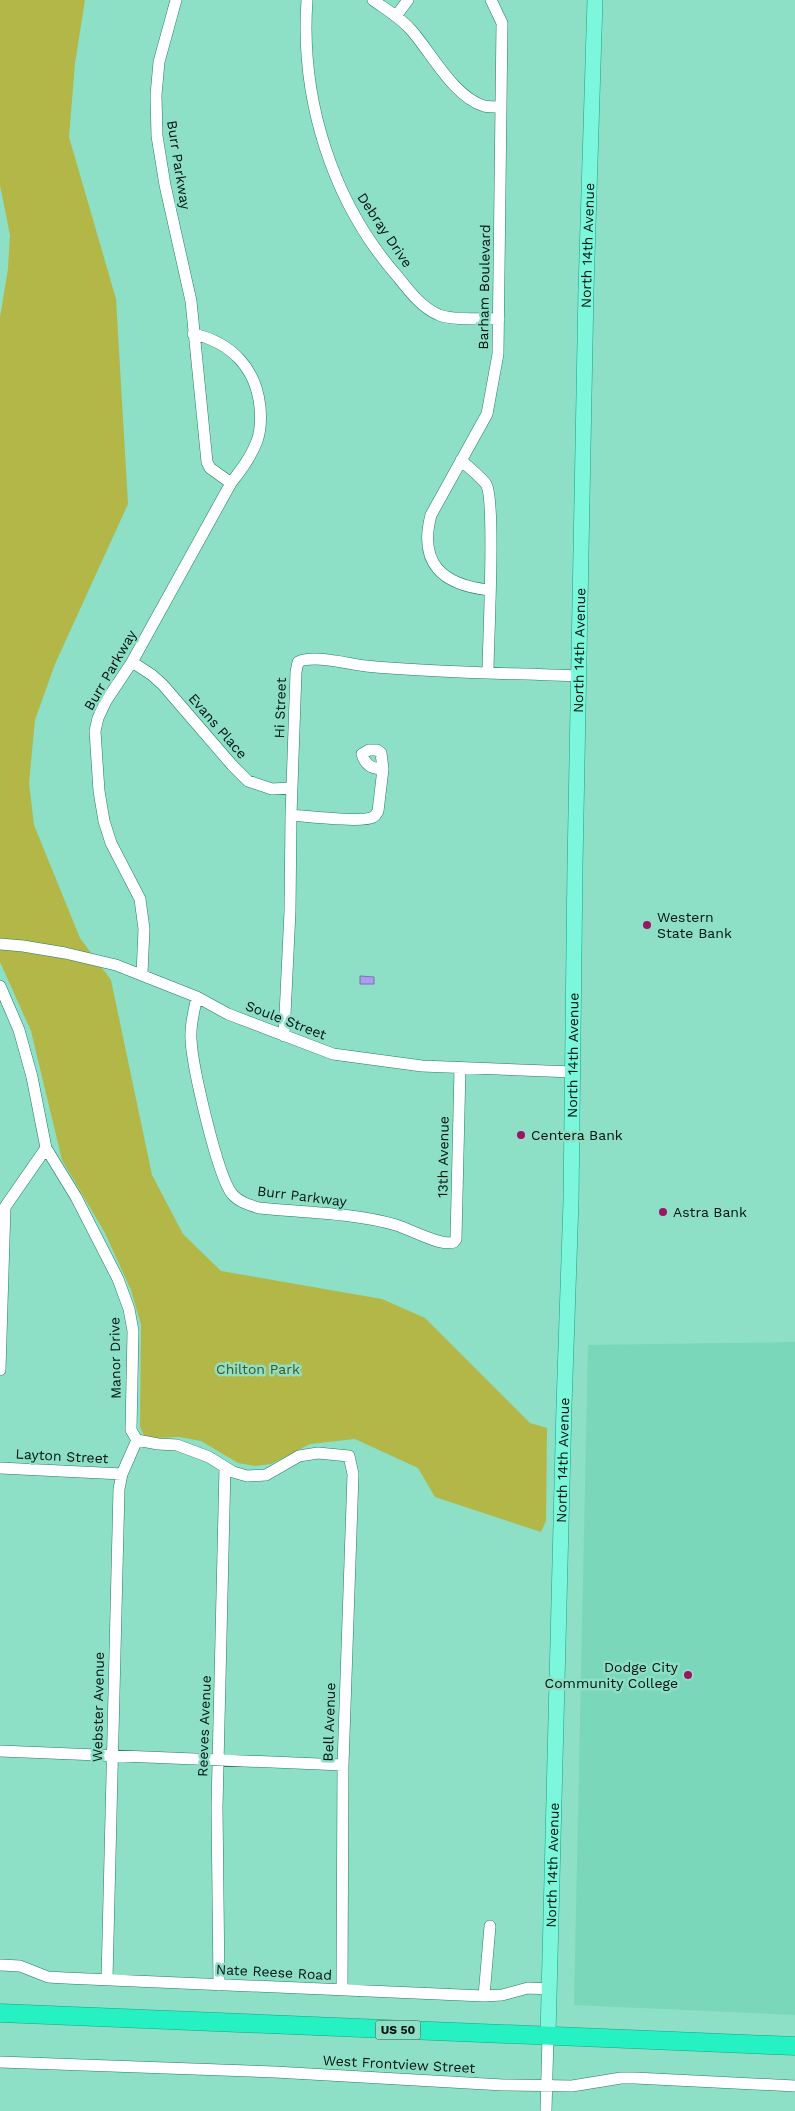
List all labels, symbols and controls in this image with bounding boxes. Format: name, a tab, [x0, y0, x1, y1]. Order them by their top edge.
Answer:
street label: Burr Parkway	[164, 119, 194, 211]
street label: North 14th Avenue	[578, 183, 597, 308]
street label: Debray Drive	[354, 190, 416, 270]
street label: Barham Boulevard	[475, 224, 493, 350]
street label: North 14th Avenue	[570, 588, 588, 713]
street label: Burr Parkway	[81, 626, 140, 713]
street label: Hi Street	[271, 677, 289, 739]
street label: Evans Place	[185, 690, 251, 762]
place label: Western State Bank	[657, 909, 732, 941]
marker: Western State Bank	[641, 919, 653, 931]
street label: North 14th Avenue	[564, 993, 581, 1118]
street label: Soule Street	[243, 997, 329, 1043]
street label: 13th Avenue	[434, 1116, 452, 1198]
place label: Centera Bank	[531, 1127, 623, 1143]
marker: Centera Bank	[515, 1129, 527, 1141]
street label: Burr Parkway	[256, 1183, 348, 1210]
place label: Astra Bank	[673, 1204, 747, 1220]
marker: Astra Bank	[657, 1206, 669, 1218]
street label: Manor Drive	[106, 1317, 124, 1399]
park label: Chilton Park	[216, 1361, 300, 1377]
street label: North 14th Avenue	[553, 1397, 572, 1523]
street label: Layton Street	[15, 1446, 109, 1466]
street label: Webster Avenue	[89, 1652, 107, 1762]
place label: Dodge City Community College	[545, 1659, 679, 1691]
marker: Dodge City Community College	[682, 1669, 694, 1681]
street label: Reeves Avenue	[194, 1675, 214, 1777]
street label: Bell Avenue	[320, 1682, 338, 1762]
street label: North 14th Avenue	[543, 1802, 562, 1928]
street label: Nate Reese Road	[216, 1961, 332, 1983]
road number: US 50	[376, 2020, 420, 2040]
street label: West Frontview Street	[322, 2052, 476, 2076]

